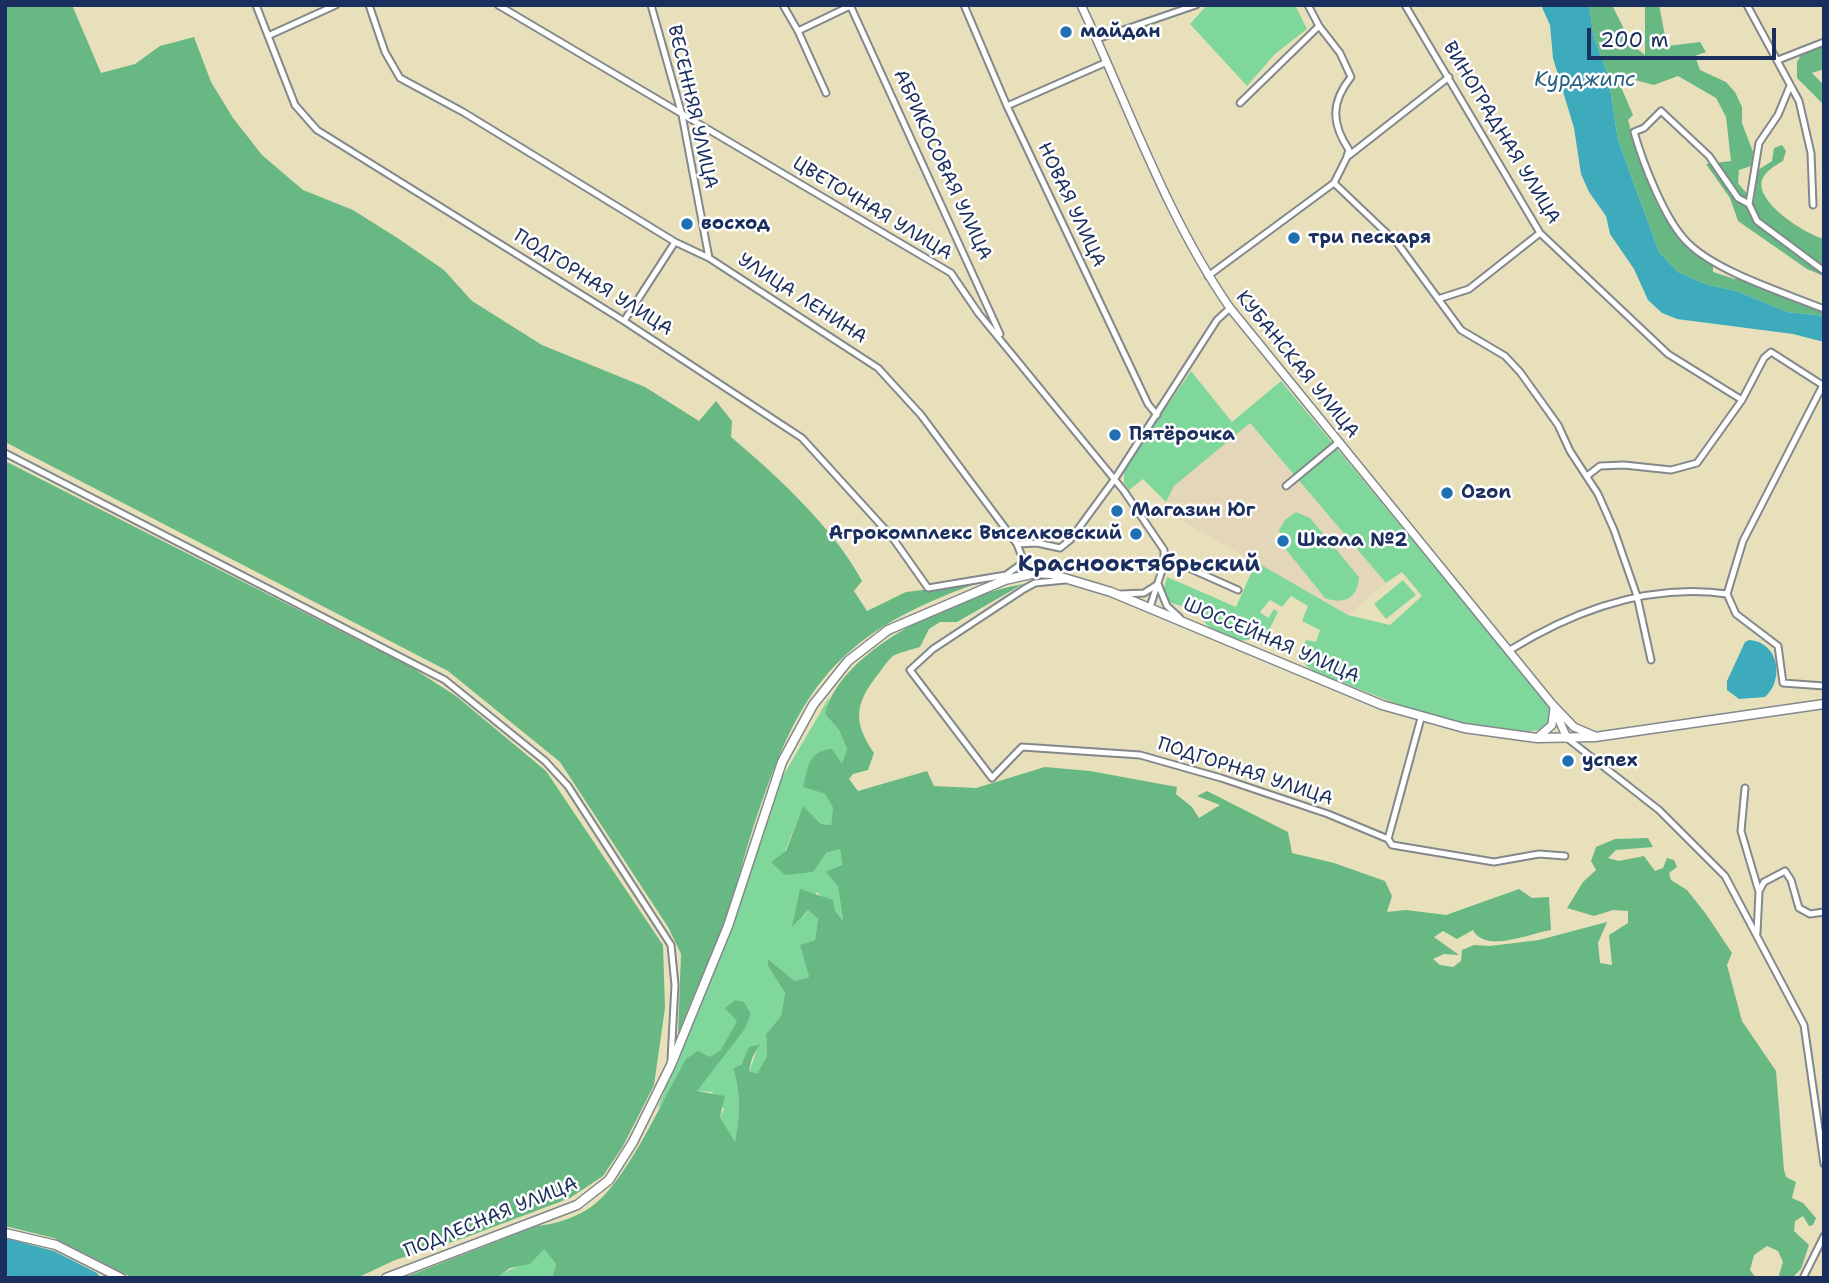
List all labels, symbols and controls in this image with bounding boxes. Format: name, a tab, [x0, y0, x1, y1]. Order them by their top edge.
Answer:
scale bar	[1591, 14, 1780, 58]
place label: майдан	[1080, 21, 1161, 43]
street label: ВЕСЕННЯЯ УЛИЦА	[662, 23, 722, 191]
marker: майдан	[1058, 24, 1074, 40]
text: 200 m	[1600, 26, 1669, 54]
street label: ВИНОГРАДНАЯ УЛИЦА	[1437, 38, 1565, 228]
street label: АБРИКОСОВАЯ УЛИЦА	[888, 66, 996, 264]
water label: Курджипс	[1534, 68, 1636, 94]
street label: НОВАЯ УЛИЦА	[1032, 139, 1110, 271]
street label: ЦВЕТОЧНАЯ УЛИЦА	[788, 152, 956, 266]
place label: восход	[701, 213, 770, 235]
marker: восход	[679, 216, 695, 232]
street label: ПОДГОРНАЯ УЛИЦА	[509, 225, 677, 341]
place label: три пескаря	[1308, 227, 1431, 249]
marker: три пескаря	[1286, 230, 1302, 246]
street label: УЛИЦА ЛЕНИНА	[733, 249, 871, 349]
street label: КУБАНСКАЯ УЛИЦА	[1230, 287, 1364, 443]
place label: Пятёрочка	[1129, 424, 1235, 446]
marker: Пятёрочка	[1107, 427, 1123, 443]
place label: Ozon	[1461, 482, 1511, 504]
marker: Ozon	[1439, 485, 1455, 501]
place label: Магазин Юг	[1131, 500, 1255, 522]
marker: Магазин Юг	[1109, 503, 1125, 519]
place label: Агрокомплекс Выселковский	[828, 523, 1122, 545]
marker: Агрокомплекс Выселковский	[1128, 526, 1144, 542]
place label: Школа №2	[1297, 530, 1408, 552]
marker: Школа №2	[1275, 533, 1291, 549]
district label: Краснооктябрьский	[1018, 551, 1260, 579]
street label: ШОССЕЙНАЯ УЛИЦА	[1179, 593, 1363, 689]
street label: ПОДГОРНАЯ УЛИЦА	[1154, 733, 1336, 811]
place label: успех	[1582, 750, 1638, 772]
marker: успех	[1560, 753, 1576, 769]
street label: ПОДЛЕСНАЯ УЛИЦА	[401, 1173, 581, 1263]

